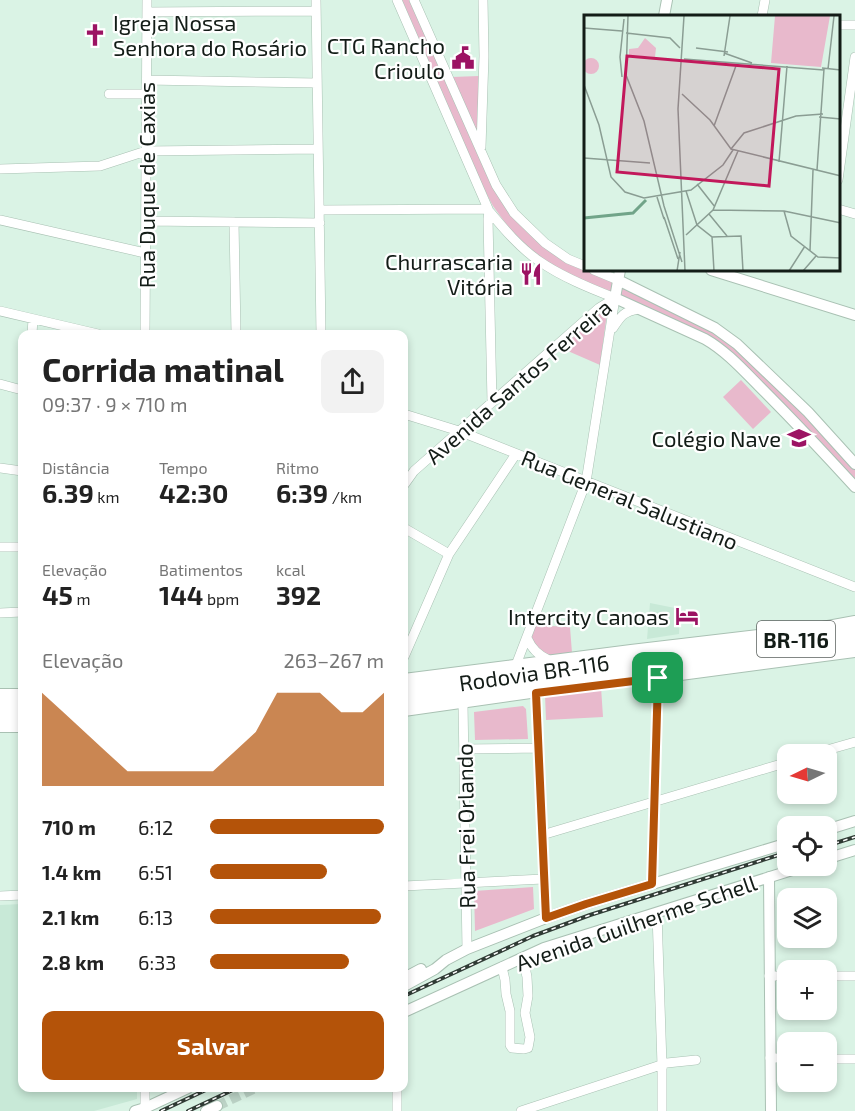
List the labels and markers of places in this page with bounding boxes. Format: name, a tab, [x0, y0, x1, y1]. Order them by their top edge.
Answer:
place label: Igreja Nossa Senhora do Rosário	[113, 9, 307, 60]
church icon: Igreja Nossa Senhora do Rosário	[82, 22, 108, 48]
place label: CTG Rancho Crioulo	[327, 32, 445, 83]
public building icon: CTG Rancho Crioulo	[450, 45, 476, 71]
place label: Churrascaria Vitória	[385, 248, 513, 299]
restaurant icon: Churrascaria Vitória	[518, 261, 544, 287]
place label: Colégio Nave	[652, 425, 781, 451]
school or university icon: Colégio Nave	[786, 425, 812, 451]
place label: Intercity Canoas	[508, 603, 669, 629]
hotel icon: Intercity Canoas	[674, 603, 700, 629]
pin	[632, 652, 683, 703]

